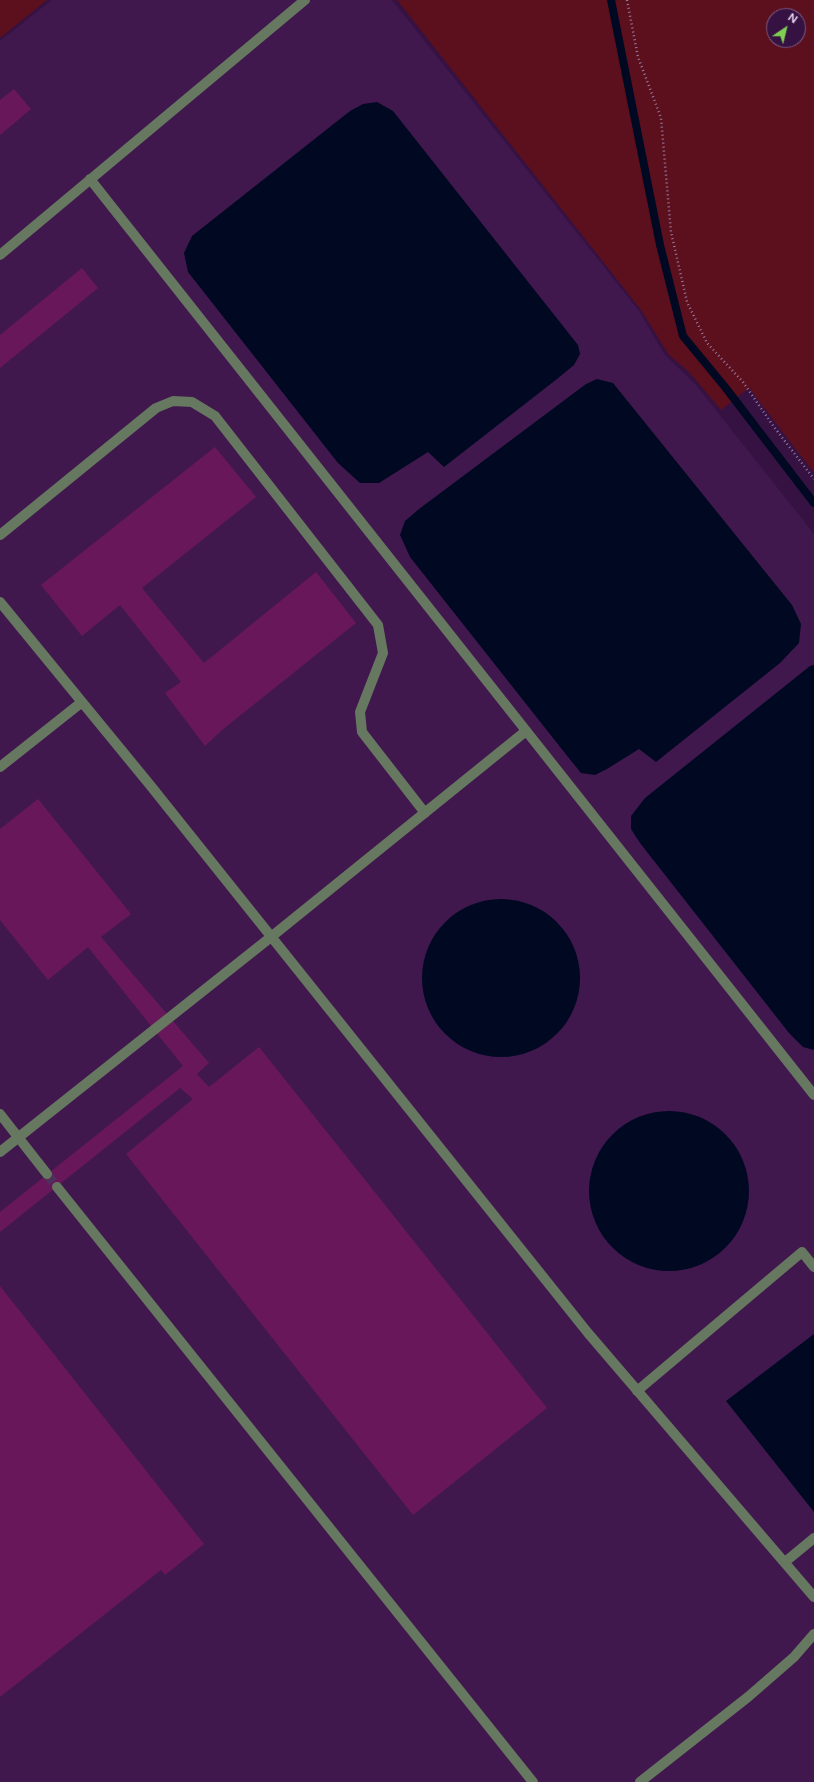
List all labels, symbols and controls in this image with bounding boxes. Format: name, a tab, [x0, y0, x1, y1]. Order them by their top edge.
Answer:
north arrow	[766, 8, 806, 48]
text: N	[785, 11, 800, 26]

